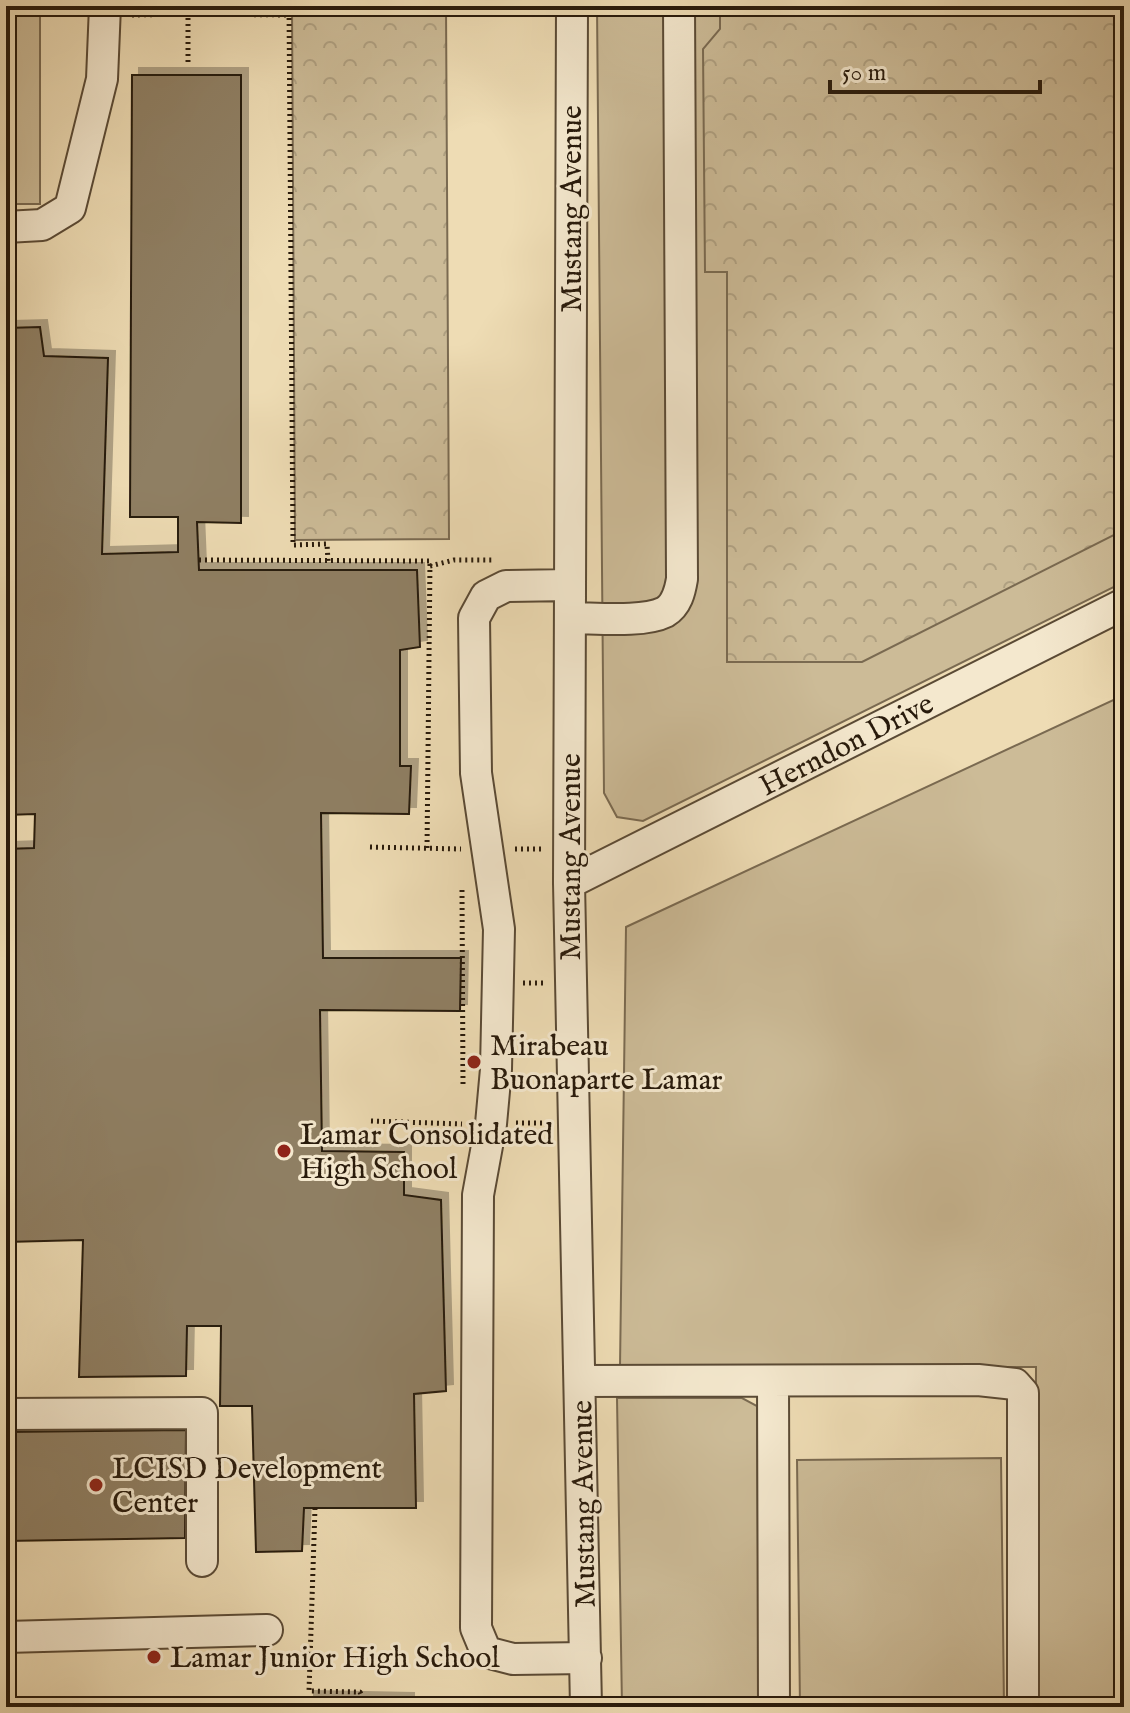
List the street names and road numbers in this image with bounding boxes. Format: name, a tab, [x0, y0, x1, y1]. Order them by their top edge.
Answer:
street label: Mustang Avenue	[554, 105, 592, 313]
street label: Herndon Drive	[753, 686, 940, 806]
street label: Mustang Avenue	[553, 753, 591, 961]
street label: Mustang Avenue	[564, 1400, 606, 1608]

